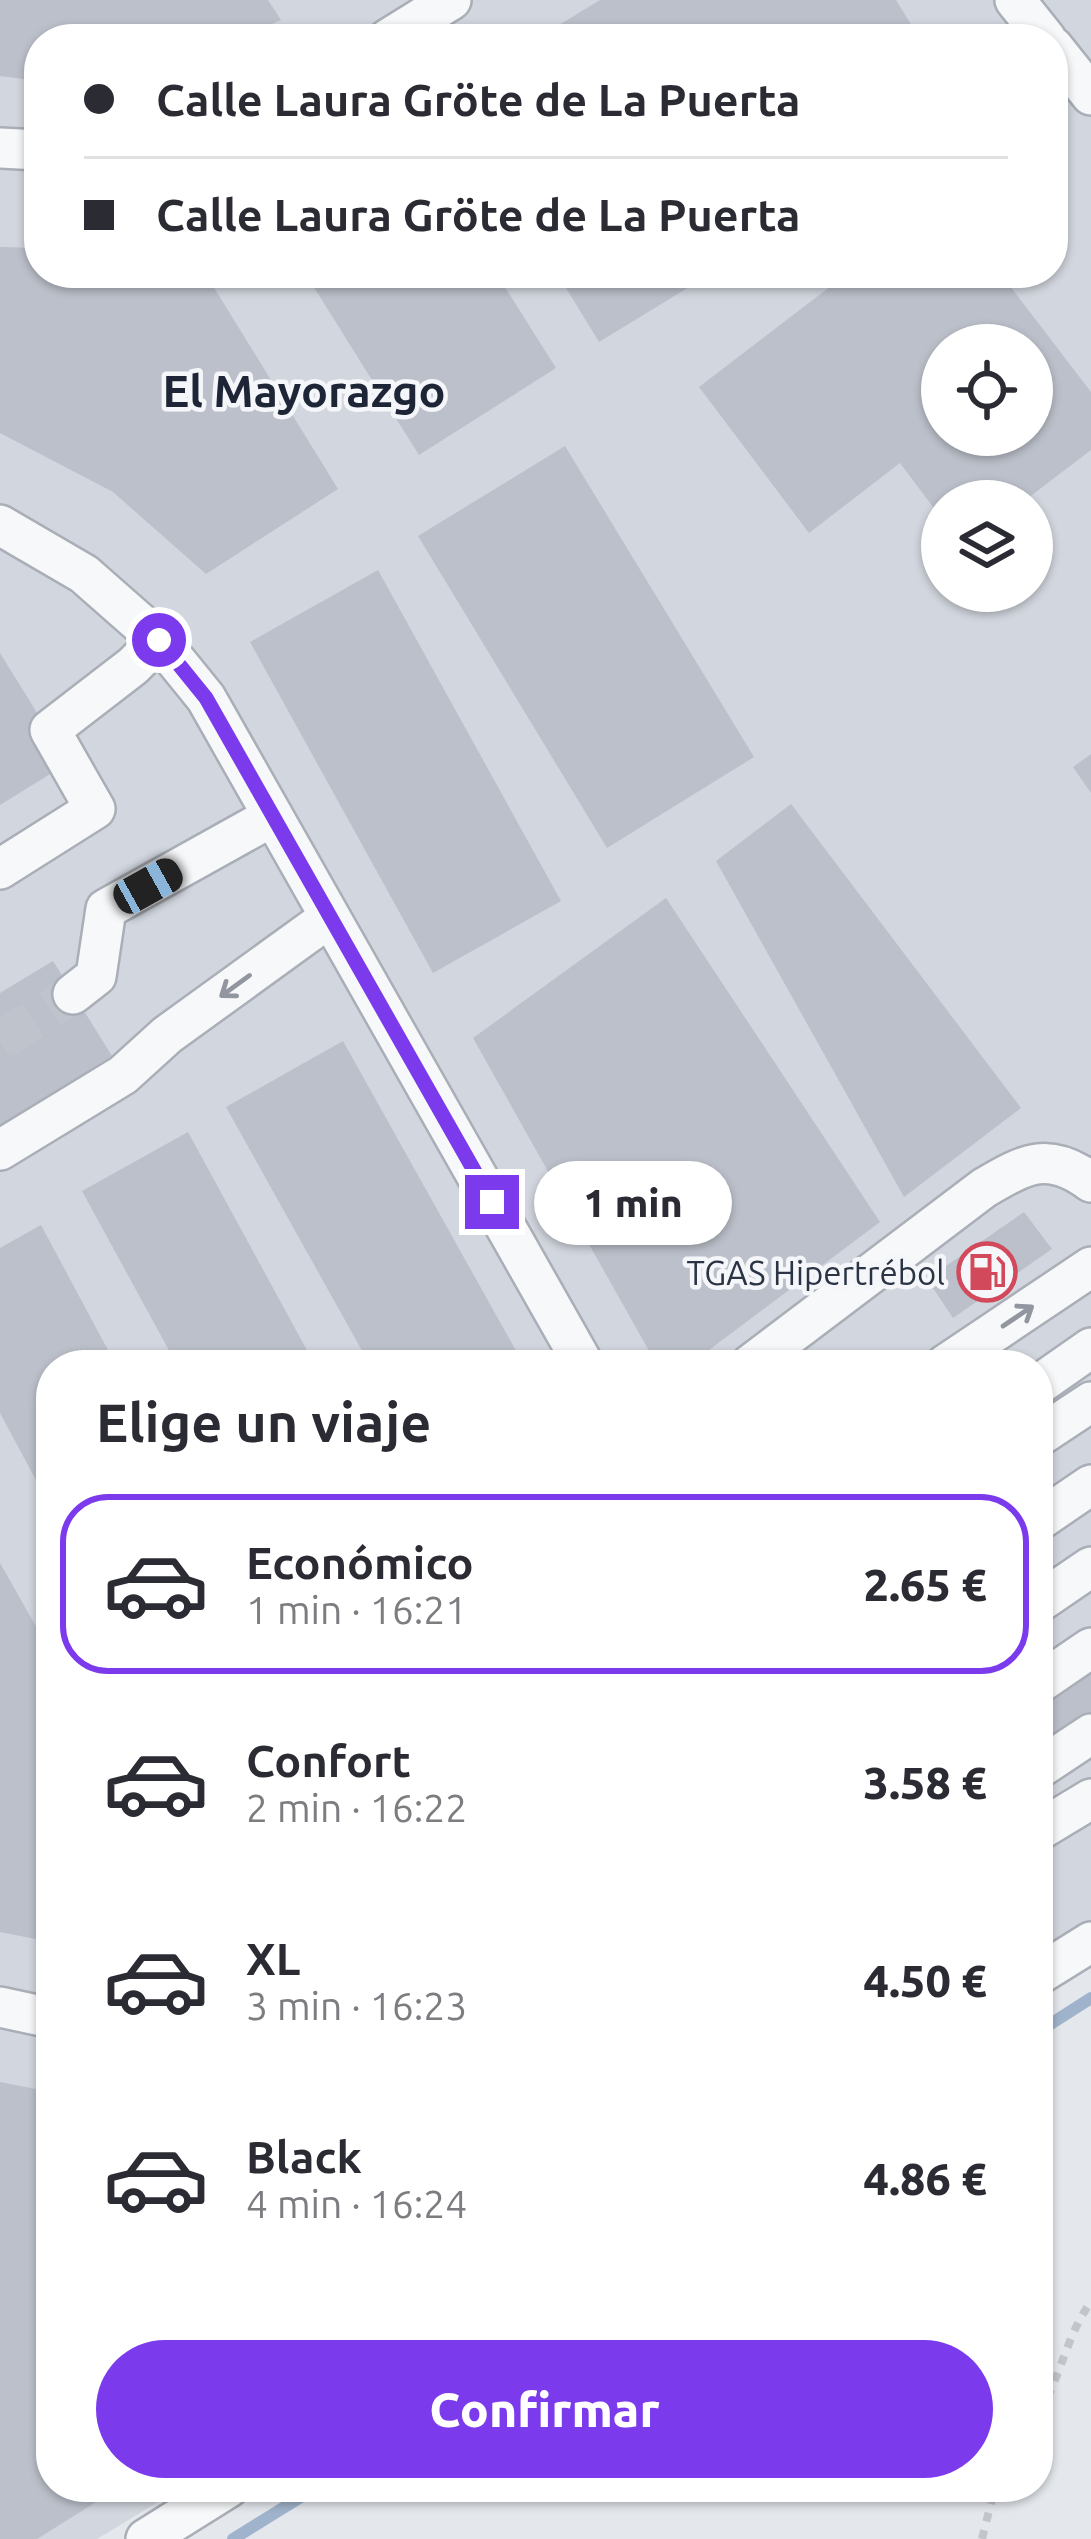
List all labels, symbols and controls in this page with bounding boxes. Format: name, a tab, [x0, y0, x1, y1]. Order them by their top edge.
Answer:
text: Calle Laura Gröte de La Puerta	[156, 74, 800, 125]
text: Calle Laura Gröte de La Puerta	[156, 189, 800, 240]
map controls	[921, 324, 1053, 612]
button: locate	[921, 324, 1053, 456]
district label: El Mayorazgo	[162, 365, 446, 416]
button: layers	[921, 480, 1053, 612]
route start	[132, 613, 186, 667]
car	[108, 853, 188, 919]
one-way arrow	[219, 972, 252, 998]
callout: 1 min	[534, 1160, 732, 1244]
route end	[465, 1175, 519, 1229]
text: 1 min	[583, 1181, 683, 1224]
fuel station icon: TGAS Hipertrébol	[956, 1241, 1018, 1303]
place label: TGAS Hipertrébol	[687, 1254, 945, 1291]
one-way arrow	[1000, 1304, 1034, 1329]
text: Elige un viaje	[96, 1392, 431, 1452]
icon: car	[102, 1530, 210, 1638]
text: Económico	[246, 1537, 474, 1588]
text: 2.65 €	[864, 1559, 987, 1610]
text: 1 min · 16:21	[246, 1588, 467, 1631]
icon: car	[102, 1728, 210, 1836]
text: Confort	[246, 1735, 411, 1786]
text: 3.58 €	[864, 1757, 987, 1808]
text: 2 min · 16:22	[246, 1786, 467, 1829]
icon: car	[102, 1926, 210, 2034]
text: XL	[246, 1933, 300, 1984]
text: 4.50 €	[864, 1955, 987, 2006]
text: 3 min · 16:23	[246, 1984, 467, 2027]
icon: car	[102, 2124, 210, 2232]
text: Black	[246, 2131, 362, 2182]
text: 4.86 €	[864, 2153, 987, 2204]
text: 4 min · 16:24	[246, 2182, 467, 2225]
button: Confirmar	[96, 2340, 993, 2478]

